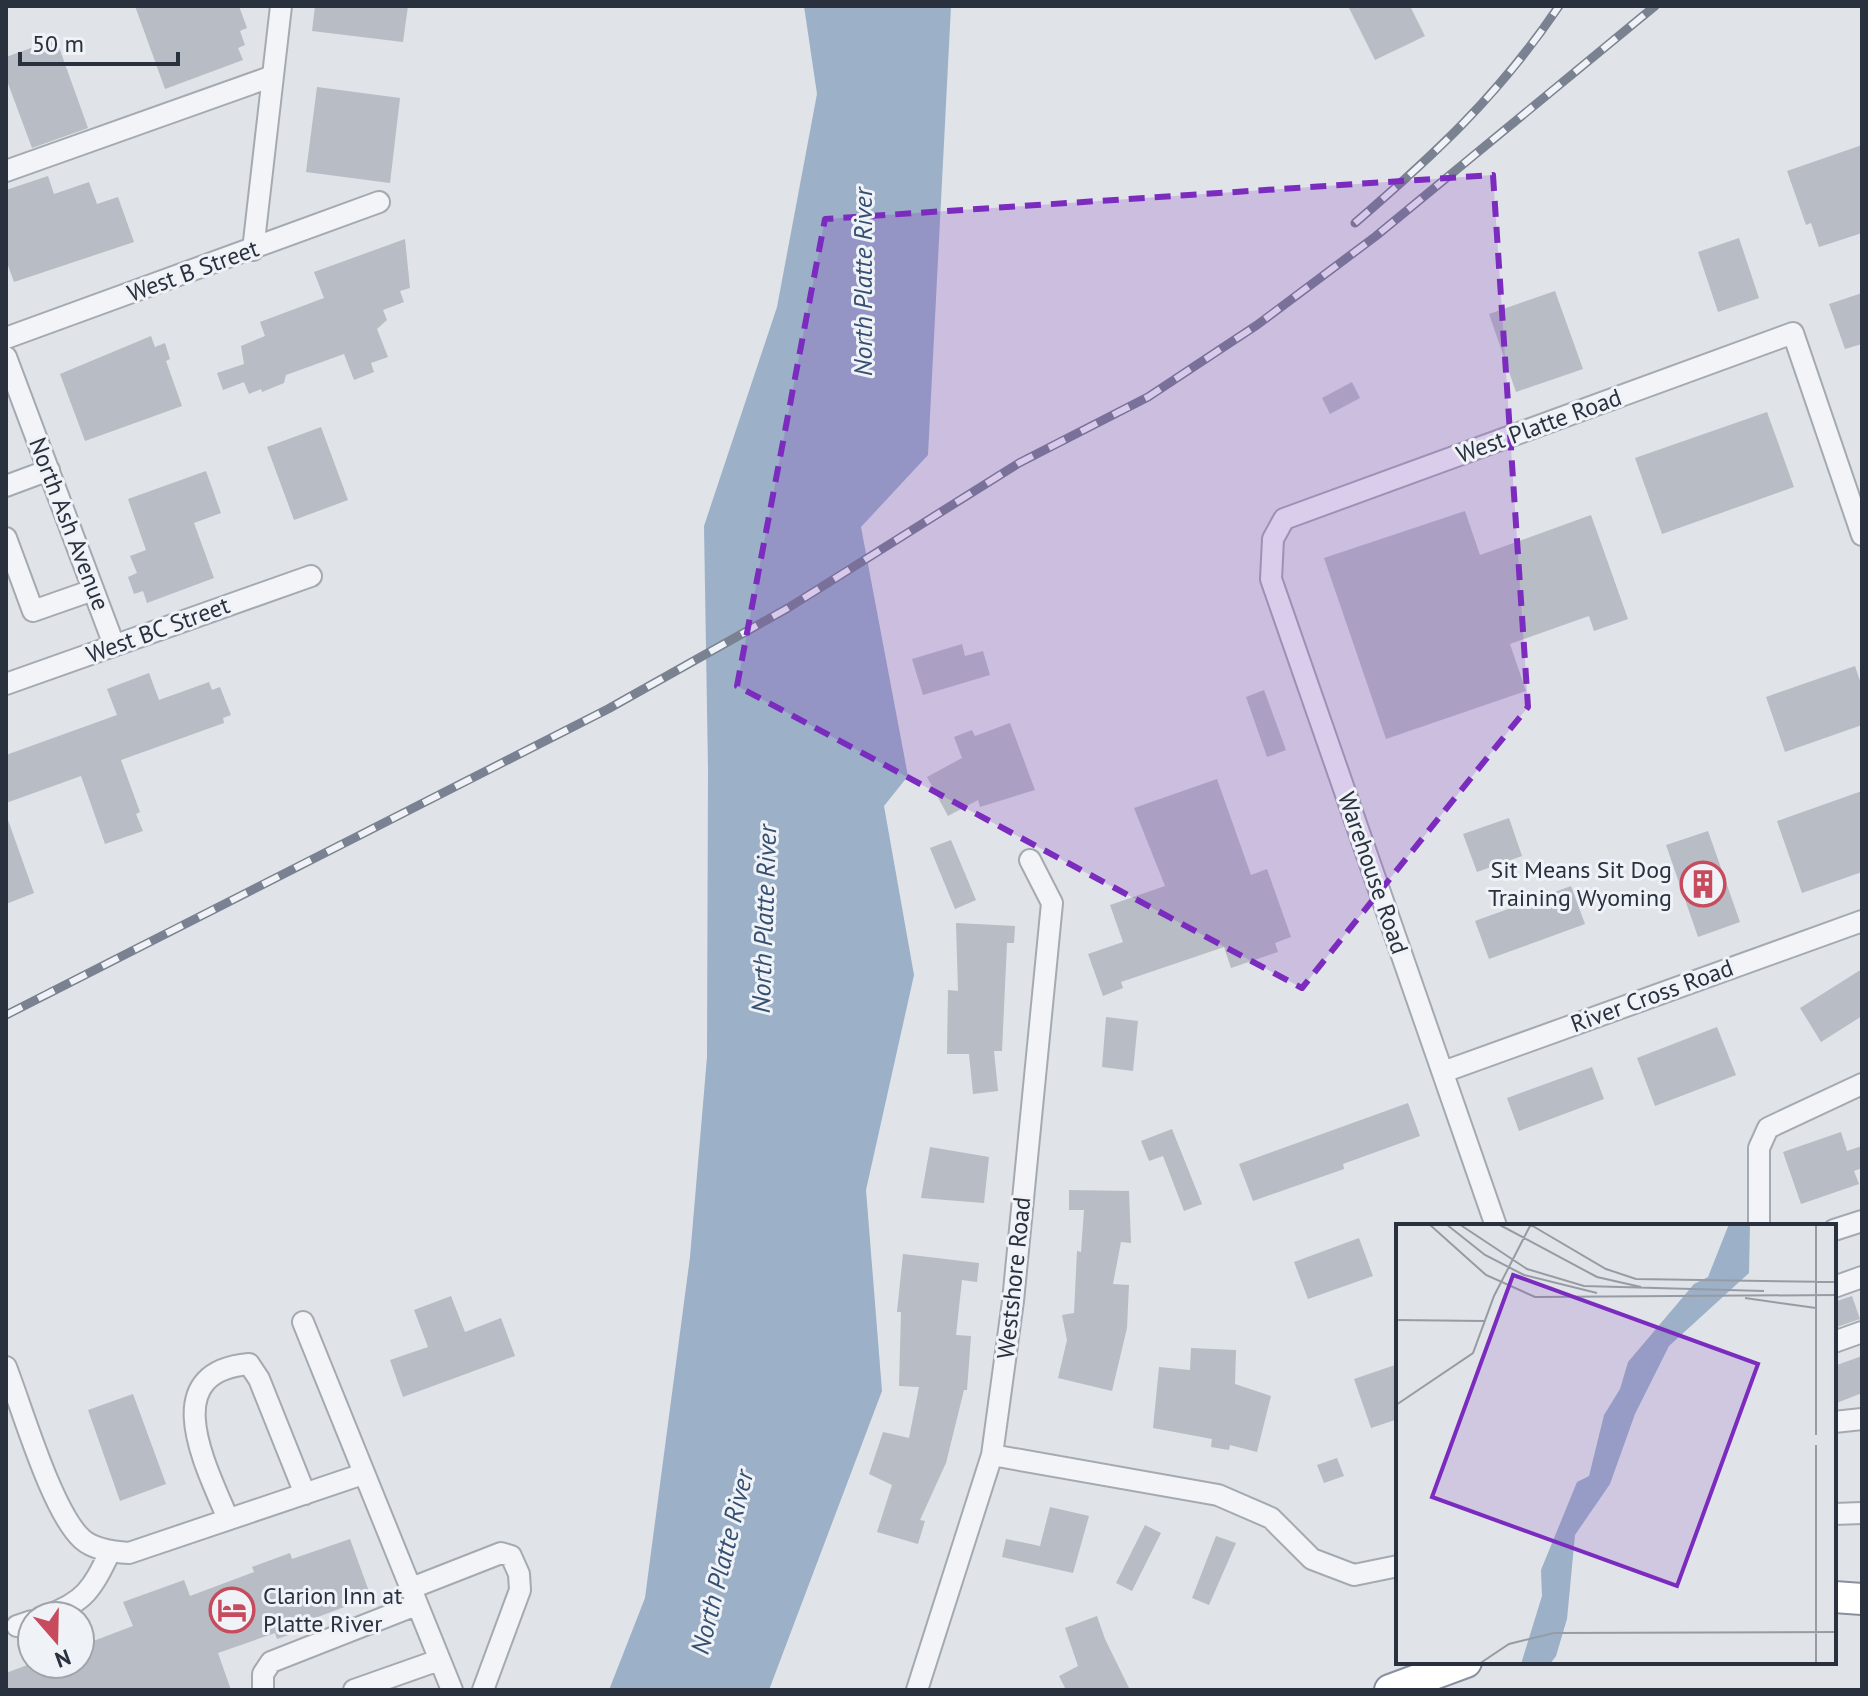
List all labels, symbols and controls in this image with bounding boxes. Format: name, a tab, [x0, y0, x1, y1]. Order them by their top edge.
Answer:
scale bar	[20, 16, 178, 66]
text: 50 m	[32, 28, 84, 59]
water label: North Platte River	[846, 186, 879, 376]
street label: West B Street	[123, 232, 263, 309]
street label: West Platte Road	[1452, 381, 1626, 470]
street label: North Ash Avenue	[22, 433, 117, 615]
street label: West BC Street	[82, 589, 234, 670]
street label: Warehouse Road	[1331, 788, 1416, 958]
water label: North Platte River	[744, 823, 783, 1014]
place label: Sit Means Sit Dog Training Wyoming	[1488, 854, 1672, 913]
building icon: Sit Means Sit Dog Training Wyoming	[1679, 860, 1727, 908]
street label: River Cross Road	[1566, 952, 1737, 1039]
street label: Westshore Road	[990, 1195, 1037, 1361]
inset map	[1396, 1224, 1836, 1664]
water label: North Platte River	[683, 1465, 761, 1657]
place label: Clarion Inn at Platte River	[263, 1580, 402, 1639]
hotel icon: Clarion Inn at Platte River	[208, 1586, 256, 1634]
north arrow	[16, 1600, 96, 1680]
text: N	[51, 1643, 74, 1674]

